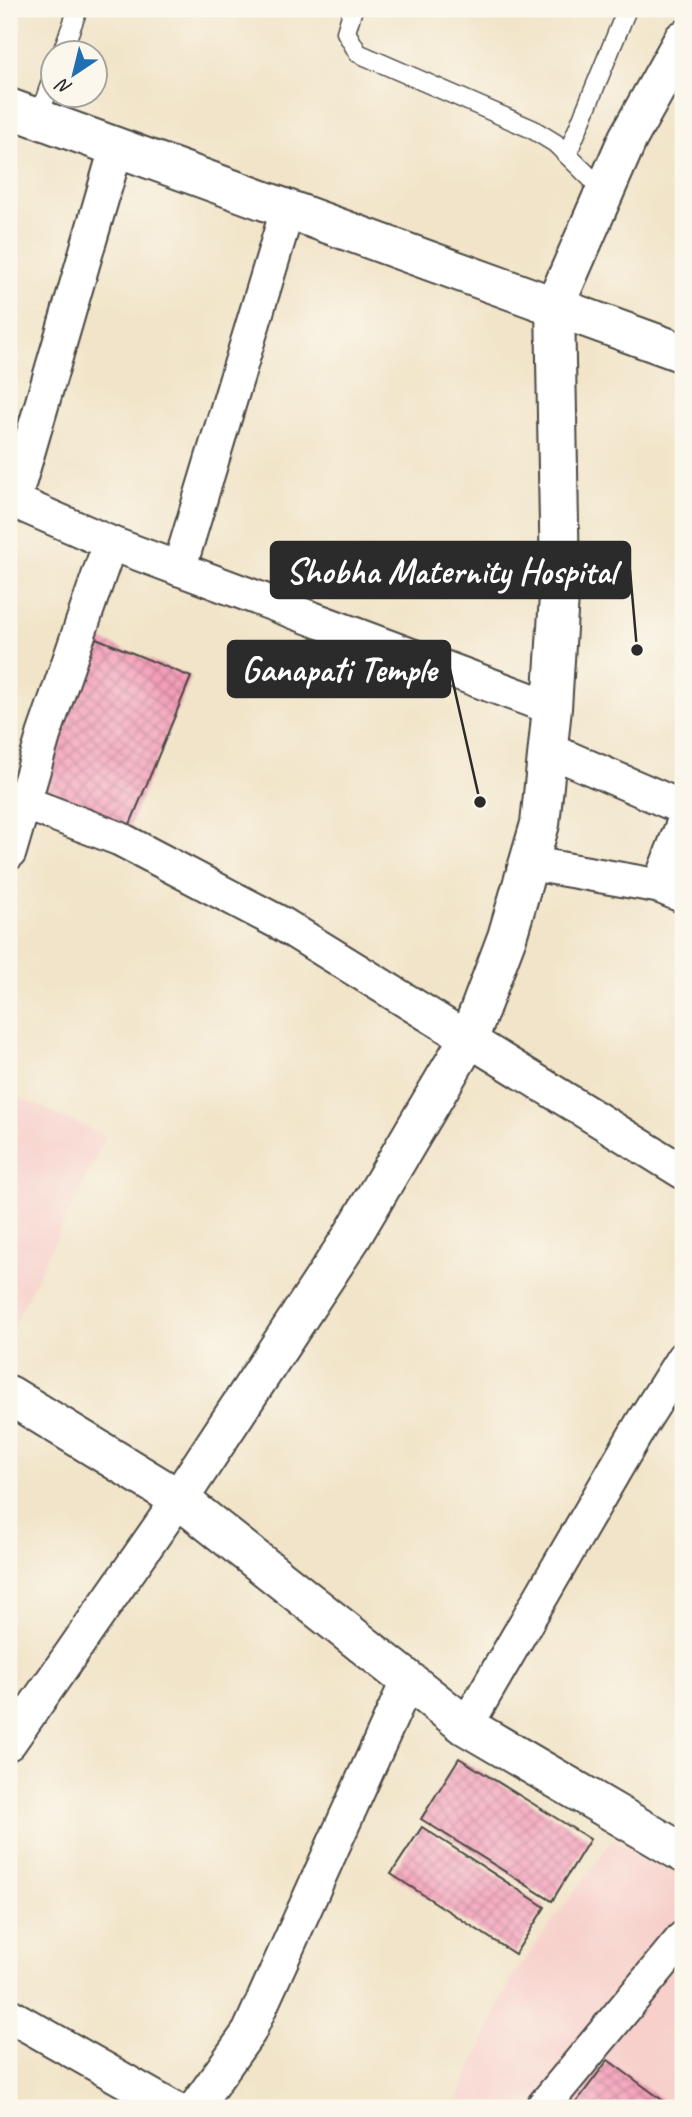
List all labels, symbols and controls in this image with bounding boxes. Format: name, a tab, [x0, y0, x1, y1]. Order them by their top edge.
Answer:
north arrow	[38, 38, 108, 108]
text: N	[50, 72, 77, 100]
callout: Shobha Maternity Hospital	[271, 542, 630, 598]
text: Shobha Maternity Hospital	[286, 549, 623, 594]
callout: Ganapati Temple	[228, 641, 450, 697]
text: Ganapati Temple	[242, 647, 439, 692]

